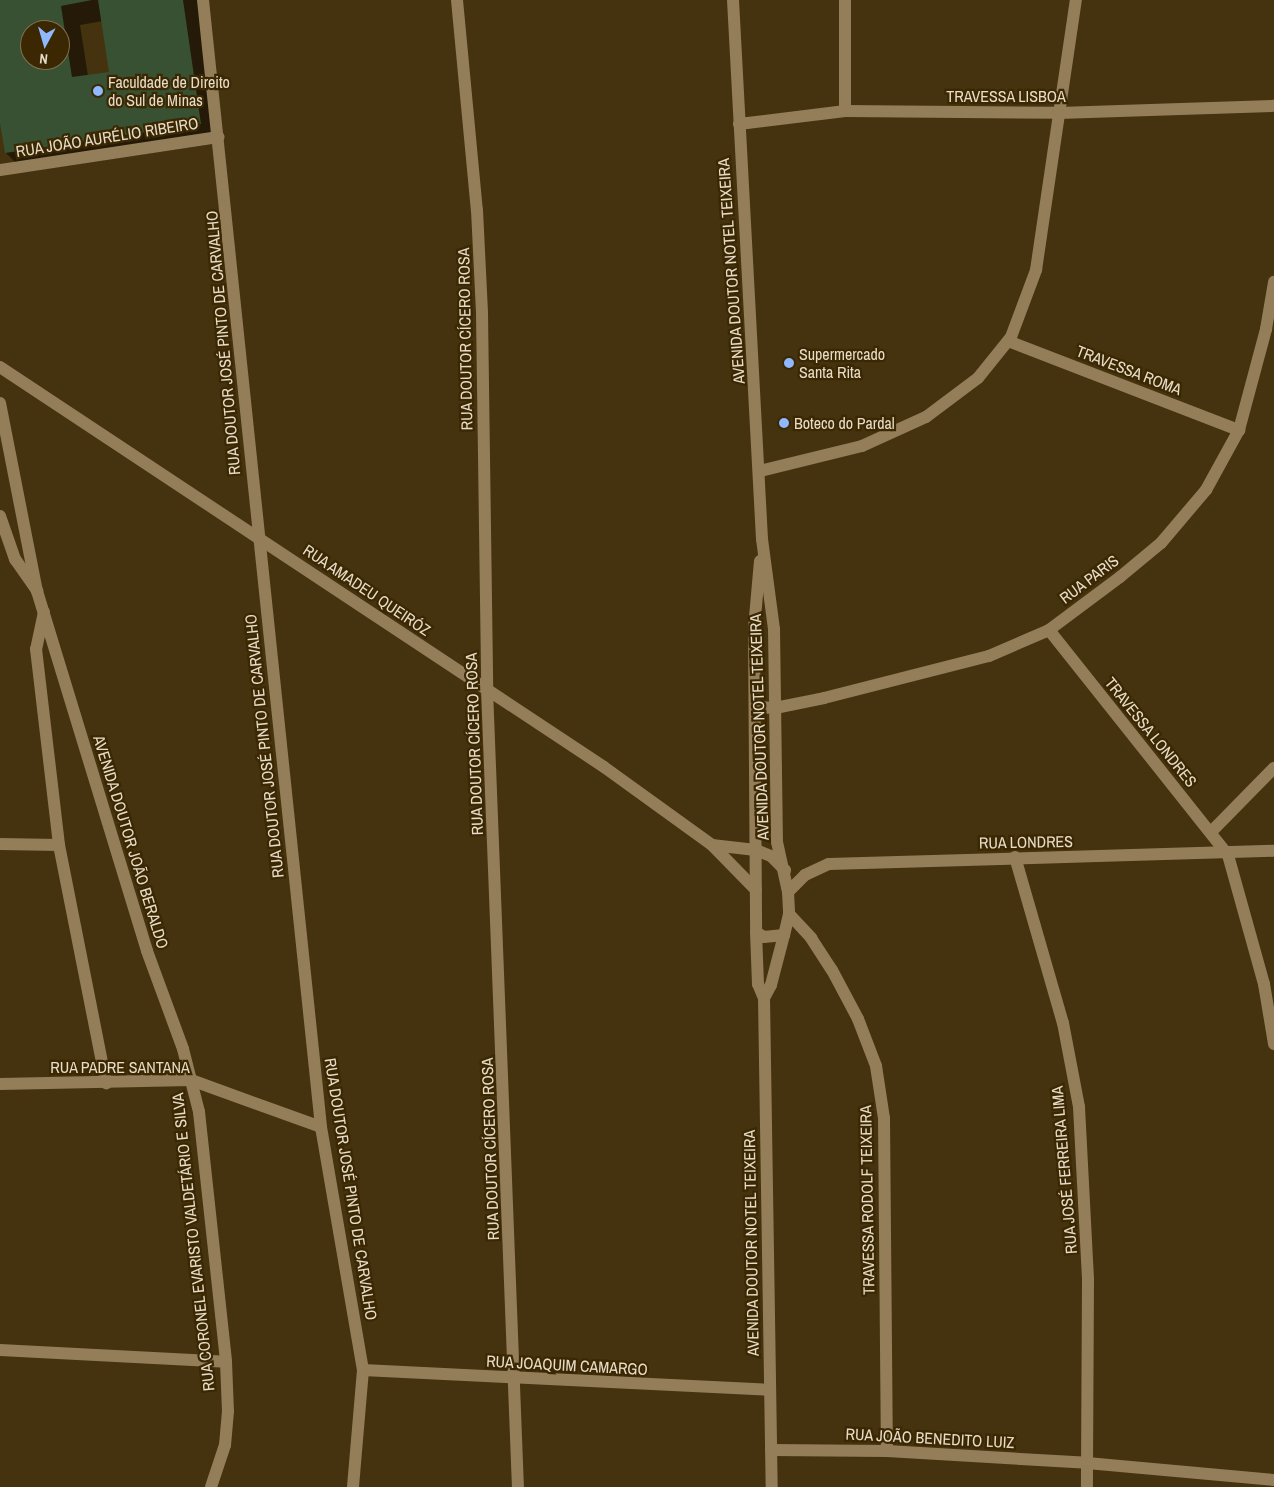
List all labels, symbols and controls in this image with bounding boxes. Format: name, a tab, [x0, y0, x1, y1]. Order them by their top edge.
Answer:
north arrow	[20, 20, 70, 70]
text: N	[38, 50, 49, 68]
place label: Faculdade de Direito do Sul de Minas	[108, 72, 230, 110]
marker: Faculdade de Direito do Sul de Minas	[92, 85, 104, 97]
street label: TRAVESSA LISBOA	[946, 86, 1066, 106]
street label: RUA JOÃO AURÉLIO RIBEIRO	[14, 113, 200, 161]
street label: AVENIDA DOUTOR NOTEL TEIXEIRA	[713, 157, 749, 385]
street label: RUA DOUTOR JOSÉ PINTO DE CARVALHO	[202, 210, 244, 476]
street label: RUA DOUTOR CÍCERO ROSA	[454, 247, 476, 431]
street label: TRAVESSA ROMA	[1073, 341, 1185, 399]
place label: Supermercado Santa Rita	[799, 344, 885, 382]
marker: Supermercado Santa Rita	[783, 357, 795, 369]
place label: Boteco do Pardal	[794, 413, 895, 433]
marker: Boteco do Pardal	[778, 417, 790, 429]
street label: RUA AMADEU QUEIRÓZ	[299, 540, 435, 640]
street label: RUA PARIS	[1055, 550, 1123, 608]
street label: RUA DOUTOR JOSÉ PINTO DE CARVALHO	[241, 613, 287, 879]
street label: AVENIDA DOUTOR NOTEL TEIXEIRA	[745, 613, 773, 841]
street label: RUA DOUTOR CÍCERO ROSA	[461, 652, 487, 836]
street label: TRAVESSA LONDRES	[1101, 673, 1201, 791]
street label: AVENIDA DOUTOR JOÃO BERALDO	[89, 733, 173, 951]
street label: RUA LONDRES	[978, 832, 1074, 852]
street label: RUA DOUTOR JOSÉ PINTO DE CARVALHO	[321, 1056, 381, 1322]
street label: RUA PADRE SANTANA	[50, 1057, 190, 1077]
street label: RUA DOUTOR CÍCERO ROSA	[477, 1057, 503, 1241]
street label: RUA JOSÉ FERREIRA LIMA	[1047, 1085, 1081, 1255]
street label: RUA CORONEL EVARISTO VALDETÁRIO E SILVA	[168, 1091, 218, 1393]
street label: TRAVESSA RODOLF TEIXEIRA	[856, 1104, 878, 1296]
street label: AVENIDA DOUTOR NOTEL TEIXEIRA	[739, 1129, 763, 1357]
street label: RUA JOAQUIM CAMARGO	[485, 1351, 649, 1379]
street label: RUA JOÃO BENEDITO LUIZ	[845, 1424, 1015, 1452]

